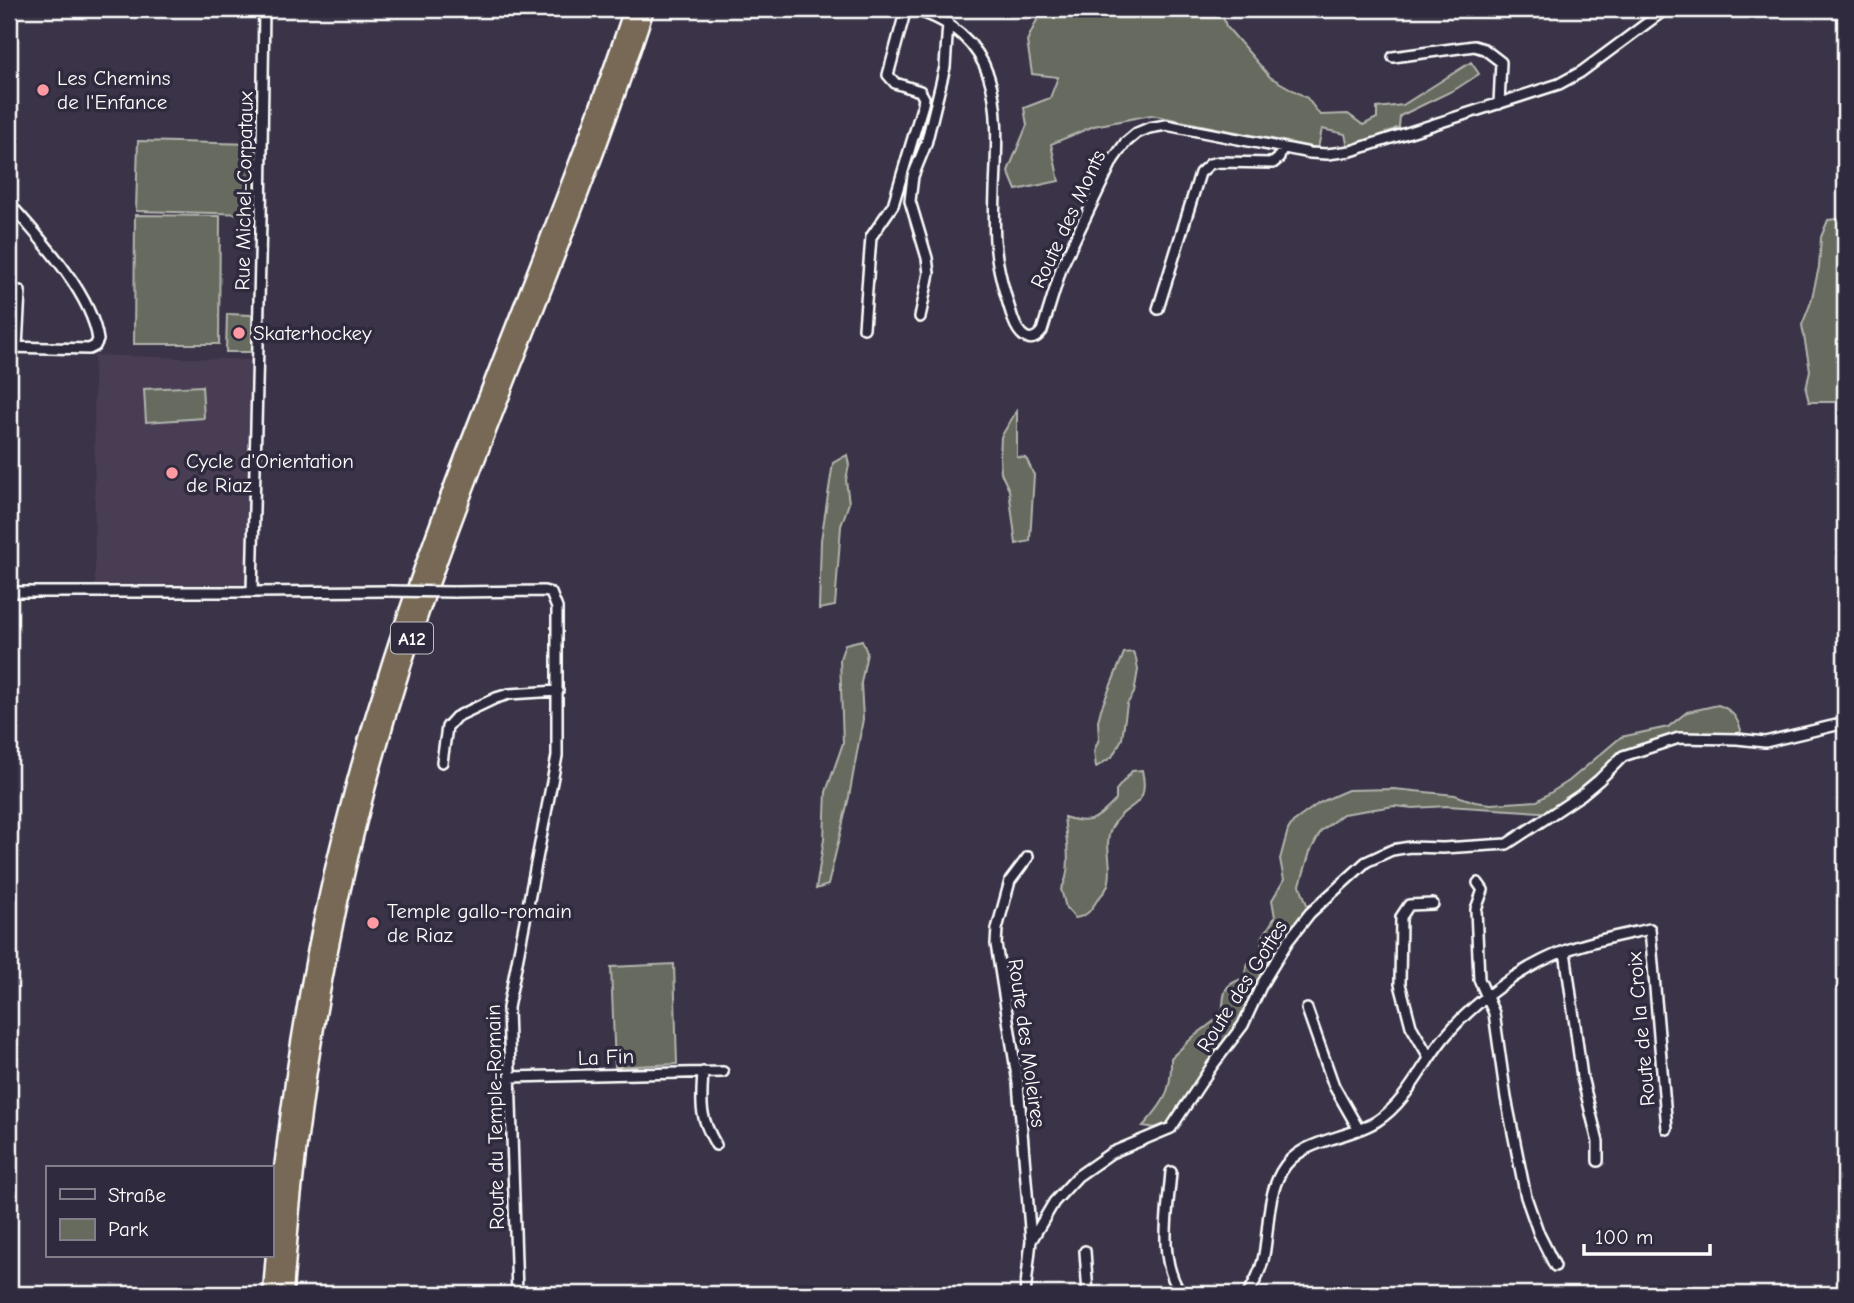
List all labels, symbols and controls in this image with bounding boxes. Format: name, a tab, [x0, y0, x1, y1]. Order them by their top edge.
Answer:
place label: Les Chemins de l'Enfance	[57, 66, 171, 114]
marker: Les Chemins de l'Enfance	[35, 82, 51, 98]
street label: Rue Michel-Corpataux	[230, 91, 258, 291]
street label: Route des Monts	[1026, 146, 1110, 292]
place label: Skaterhockey	[253, 321, 372, 345]
marker: Skaterhockey	[231, 325, 247, 341]
place label: Cycle d'Orientation de Riaz	[186, 449, 354, 497]
marker: Cycle d'Orientation de Riaz	[164, 465, 180, 481]
road number: A12	[391, 622, 433, 653]
place label: Temple gallo-romain de Riaz	[387, 899, 572, 947]
marker: Temple gallo-romain de Riaz	[365, 915, 381, 931]
street label: Route des Gottes	[1192, 916, 1292, 1056]
street label: Route de la Croix	[1622, 951, 1660, 1107]
street label: Route des Moleires	[1003, 957, 1051, 1129]
street label: Route du Temple-Romain	[481, 1004, 509, 1230]
street label: La Fin	[577, 1044, 635, 1070]
legend	[46, 1166, 273, 1258]
text: Straße	[108, 1183, 166, 1207]
scale bar	[1584, 1212, 1710, 1256]
text: Park	[108, 1217, 148, 1241]
text: 100 m	[1595, 1225, 1653, 1249]

